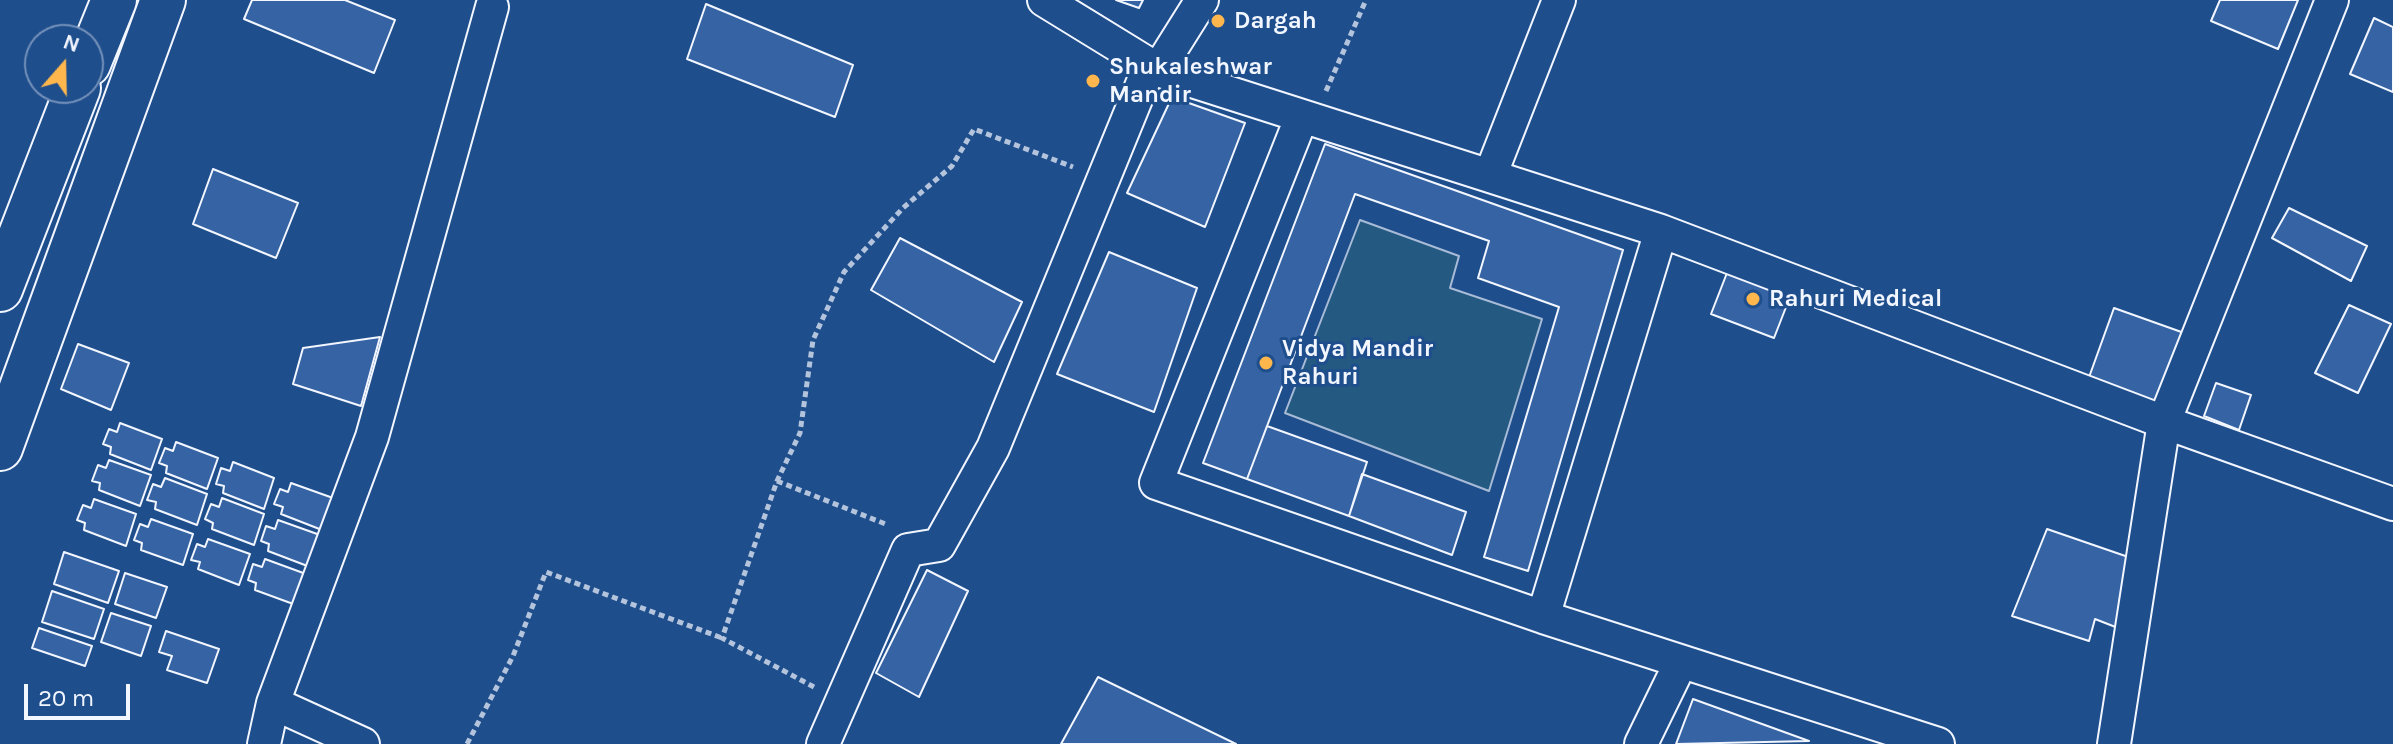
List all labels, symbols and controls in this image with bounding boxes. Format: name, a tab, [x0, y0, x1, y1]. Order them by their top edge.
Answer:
place label: Dargah	[1234, 7, 1317, 35]
marker: Dargah	[1209, 12, 1227, 30]
north arrow	[24, 24, 104, 104]
text: N	[60, 28, 83, 58]
place label: Shukaleshwar Mandir	[1109, 53, 1272, 109]
marker: Shukaleshwar Mandir	[1084, 72, 1102, 90]
place label: Rahuri Medical	[1769, 285, 1942, 313]
marker: Rahuri Medical	[1744, 290, 1762, 308]
place label: Vidya Mandir Rahuri	[1282, 335, 1433, 391]
marker: Vidya Mandir Rahuri	[1257, 354, 1275, 372]
scale bar	[28, 668, 134, 718]
text: 20 m	[38, 684, 94, 712]

